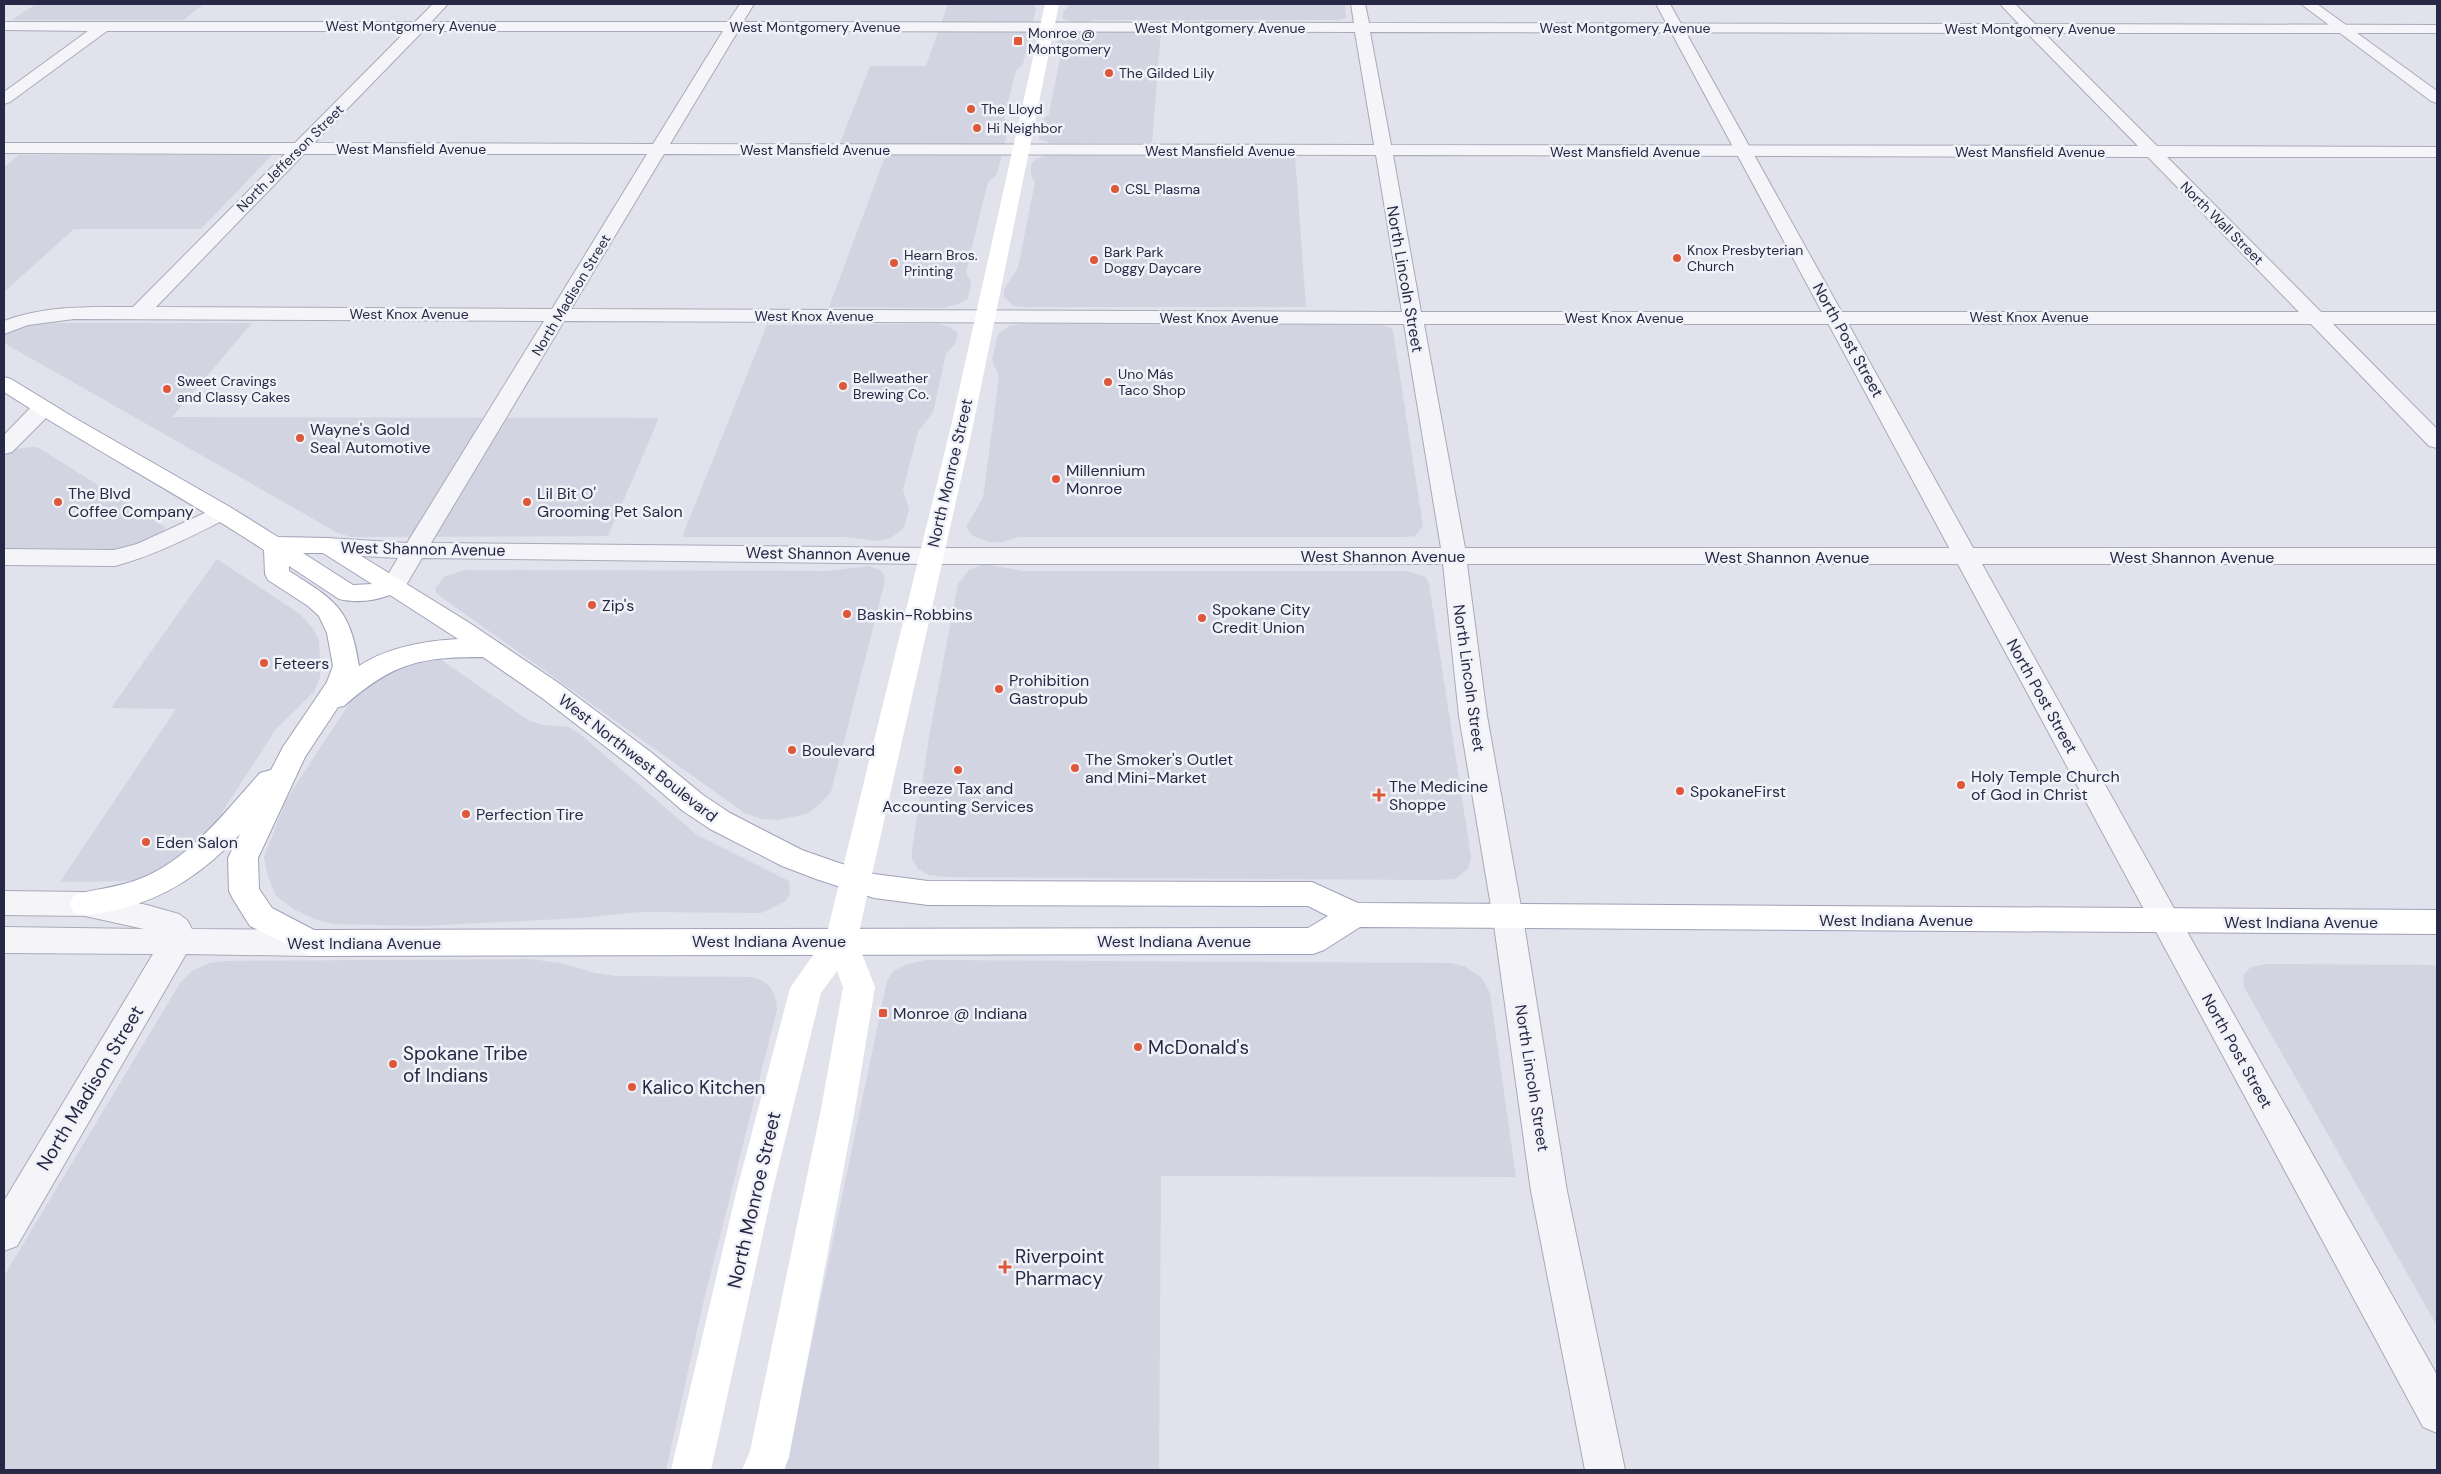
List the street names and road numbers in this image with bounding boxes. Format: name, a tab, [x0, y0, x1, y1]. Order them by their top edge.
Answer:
street label: West Montgomery Avenue	[326, 17, 496, 35]
street label: West Montgomery Avenue	[730, 18, 900, 36]
street label: West Montgomery Avenue	[1135, 19, 1305, 37]
street label: West Montgomery Avenue	[1540, 19, 1710, 37]
street label: West Montgomery Avenue	[1945, 20, 2115, 38]
street label: North Jefferson Street	[233, 101, 347, 215]
street label: West Mansfield Avenue	[336, 140, 486, 158]
street label: West Mansfield Avenue	[740, 141, 890, 159]
street label: West Mansfield Avenue	[1145, 142, 1295, 160]
street label: West Mansfield Avenue	[1550, 143, 1700, 161]
street label: West Mansfield Avenue	[1955, 143, 2105, 161]
street label: North Wall Street	[2177, 178, 2267, 268]
street label: North Lincoln Street	[1382, 204, 1428, 354]
street label: North Madison Street	[528, 231, 614, 359]
street label: North Post Street	[1808, 279, 1888, 401]
street label: West Knox Avenue	[349, 305, 469, 323]
street label: West Knox Avenue	[754, 307, 874, 325]
street label: West Knox Avenue	[1969, 308, 2089, 326]
street label: West Knox Avenue	[1159, 309, 1279, 327]
street label: West Knox Avenue	[1564, 309, 1684, 327]
street label: North Monroe Street	[923, 397, 977, 549]
street label: West Shannon Avenue	[340, 537, 506, 561]
street label: West Shannon Avenue	[745, 542, 911, 566]
street label: West Shannon Avenue	[1301, 546, 1465, 567]
street label: West Shannon Avenue	[1705, 547, 1869, 568]
street label: West Shannon Avenue	[2110, 547, 2274, 568]
street label: North Lincoln Street	[1448, 603, 1490, 753]
street label: North Post Street	[2002, 635, 2082, 757]
street label: West Northwest Boulevard	[554, 689, 722, 827]
street label: West Indiana Avenue	[1819, 910, 1973, 931]
street label: West Indiana Avenue	[2224, 912, 2378, 933]
street label: West Indiana Avenue	[692, 931, 846, 952]
street label: West Indiana Avenue	[1097, 931, 1251, 952]
street label: West Indiana Avenue	[287, 933, 441, 954]
street label: North Post Street	[2197, 990, 2277, 1112]
street label: North Madison Street	[31, 1001, 149, 1175]
street label: North Lincoln Street	[1510, 1003, 1554, 1153]
street label: North Monroe Street	[722, 1109, 786, 1291]

